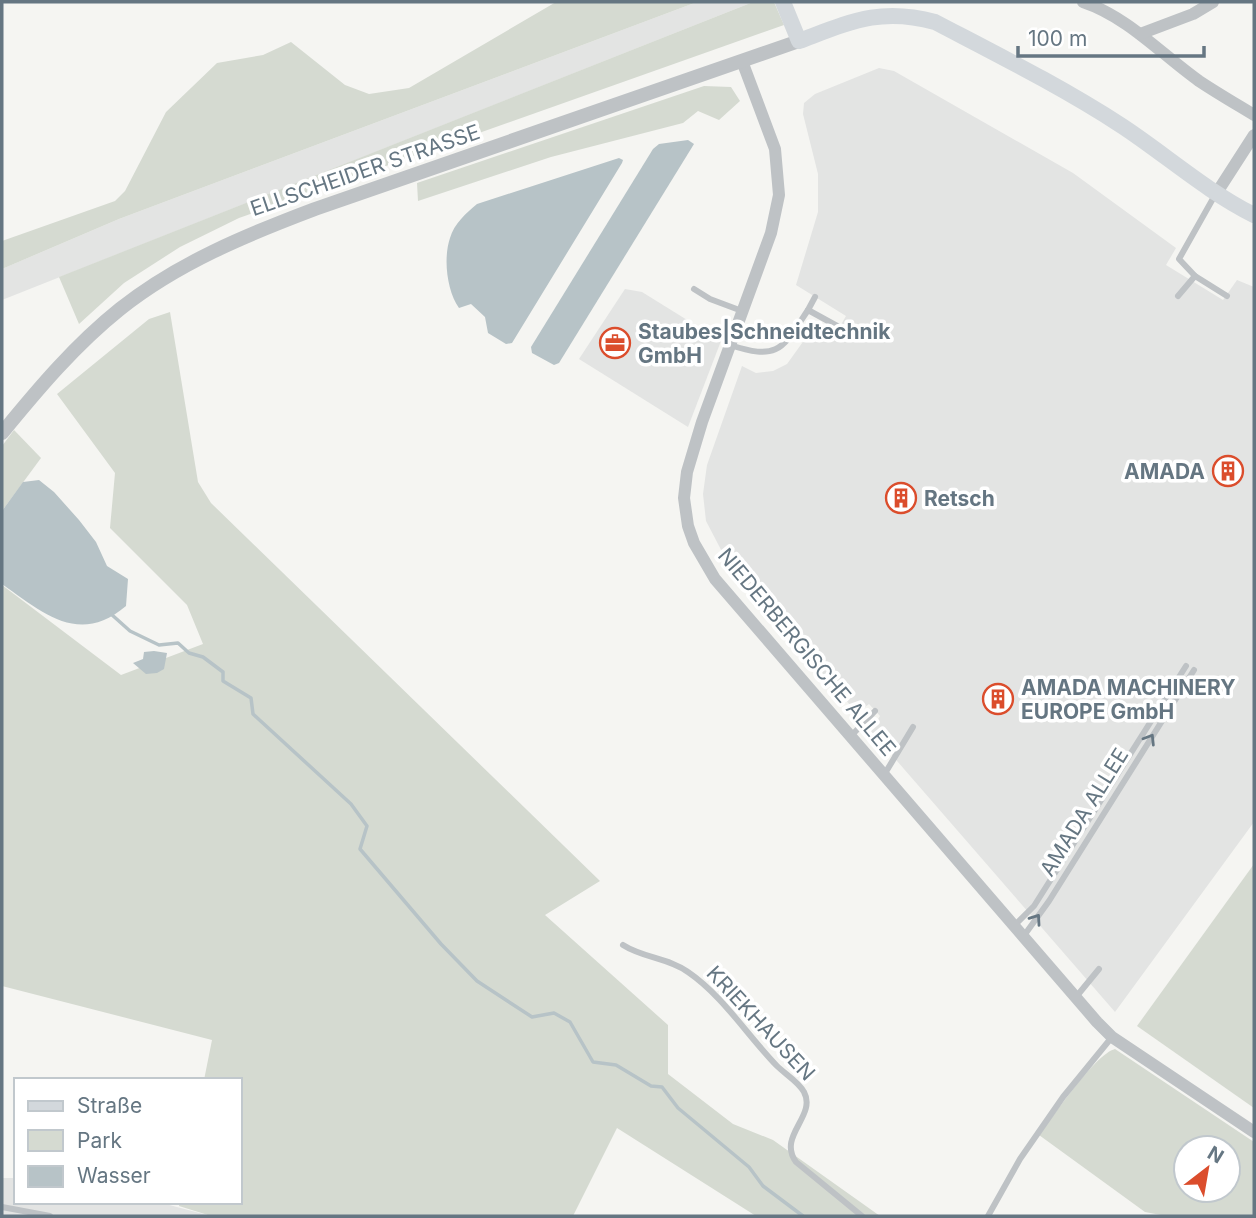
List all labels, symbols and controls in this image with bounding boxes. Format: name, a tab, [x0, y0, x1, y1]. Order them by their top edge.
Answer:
scale bar	[1018, 14, 1204, 58]
text: 100 m	[1028, 26, 1087, 51]
street label: ELLSCHEIDER STRASSE	[247, 119, 483, 221]
place label: Staubes|Schneidtechnik GmbH	[638, 318, 891, 368]
office icon: Staubes|Schneidtechnik GmbH	[598, 326, 632, 360]
building icon: AMADA	[1211, 454, 1245, 488]
place label: AMADA	[1124, 459, 1205, 484]
building icon: Retsch	[884, 481, 918, 515]
place label: Retsch	[924, 486, 995, 511]
street label: NIEDERBERGISCHE ALLEE	[713, 543, 901, 761]
place label: AMADA MACHINERY EUROPE GmbH	[1021, 675, 1236, 724]
building icon: AMADA MACHINERY EUROPE GmbH	[981, 682, 1015, 716]
one-way arrow	[1142, 734, 1155, 747]
street label: AMADA ALLEE	[1035, 743, 1133, 881]
one-way arrow	[1028, 914, 1040, 927]
street label: KRIEKHAUSEN	[702, 961, 820, 1085]
legend	[14, 1078, 242, 1204]
text: Straße	[77, 1093, 142, 1118]
text: Park	[77, 1128, 122, 1153]
north arrow	[1172, 1134, 1242, 1204]
text: N	[1203, 1141, 1228, 1168]
text: Wasser	[77, 1163, 151, 1188]

